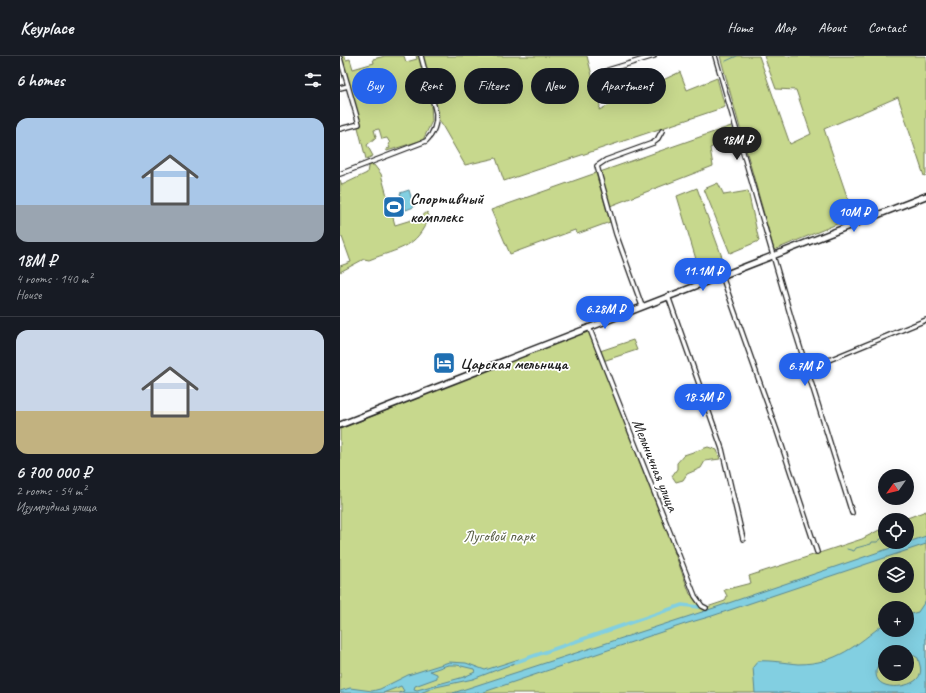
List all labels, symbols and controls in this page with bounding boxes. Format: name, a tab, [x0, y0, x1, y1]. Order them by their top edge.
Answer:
text: Keyplace	[20, 16, 73, 40]
text: Home	[727, 19, 753, 36]
text: Map	[775, 19, 796, 36]
text: About	[818, 19, 846, 36]
text: Contact	[868, 19, 906, 36]
chip: Buy	[352, 68, 397, 104]
chip: Rent	[405, 68, 456, 104]
chip: Filters	[464, 68, 523, 104]
chip: New	[531, 68, 579, 104]
chip: Apartment	[587, 68, 666, 104]
icon: filters	[302, 69, 324, 91]
text: 6 homes	[16, 70, 64, 91]
pin: 18M ₽	[709, 127, 765, 161]
text: 18M ₽	[721, 132, 753, 148]
icon: home	[134, 144, 206, 216]
place label: Спортивный комплекс	[410, 189, 484, 227]
sports icon: Спортивный комплекс	[381, 194, 407, 220]
pin: 10M ₽	[826, 199, 882, 233]
text: 10M ₽	[838, 204, 870, 220]
text: 18M ₽	[16, 250, 57, 271]
pin: 11.1M ₽	[666, 258, 740, 292]
text: 11.1M ₽	[683, 263, 723, 279]
text: 4 rooms · 140 m²	[16, 271, 92, 287]
text: House	[16, 287, 41, 303]
pin: 6.28M ₽	[568, 296, 642, 330]
text: 6.28M ₽	[585, 301, 625, 317]
hotel icon: Царская мельница	[431, 350, 457, 376]
pin: 6.7M ₽	[772, 353, 838, 387]
place label: Царская мельница	[460, 354, 569, 374]
icon: home	[134, 356, 206, 428]
text: 6.7M ₽	[788, 358, 822, 374]
pin: 18.5M ₽	[666, 384, 740, 418]
text: 18.5M ₽	[683, 389, 723, 405]
street label: Мельничная улица	[627, 416, 683, 516]
text: 6 700 000 ₽	[16, 462, 91, 483]
north arrow	[878, 469, 914, 505]
map controls	[878, 469, 914, 681]
text: 2 rooms · 54 m²	[16, 483, 86, 499]
text: Изумрудная улица	[16, 499, 96, 515]
button: locate	[878, 513, 914, 549]
park label: Луговой парк	[463, 526, 536, 546]
button: layers	[878, 557, 914, 593]
button: +	[878, 601, 914, 637]
button: −	[878, 645, 914, 681]

